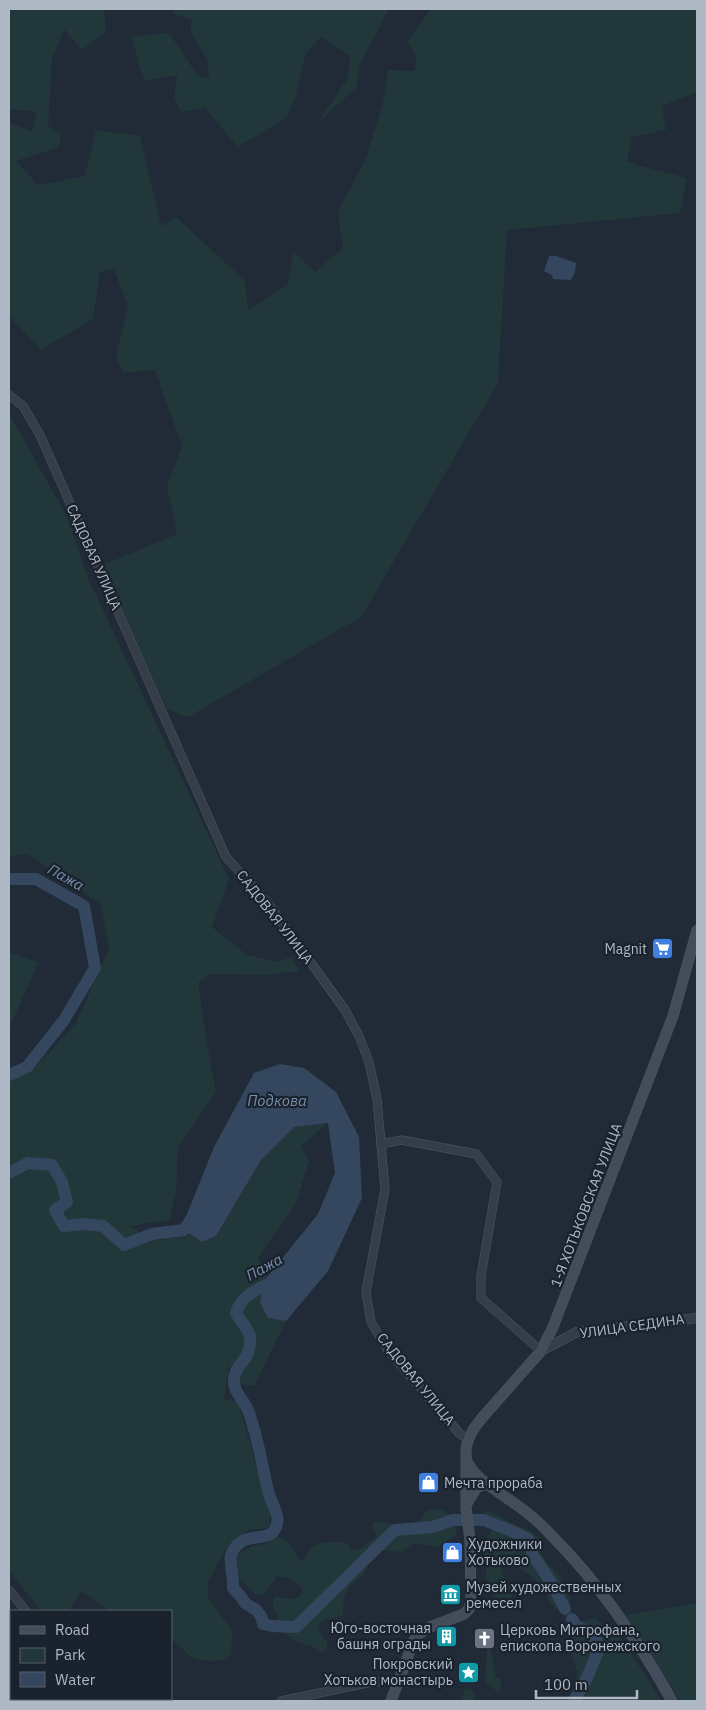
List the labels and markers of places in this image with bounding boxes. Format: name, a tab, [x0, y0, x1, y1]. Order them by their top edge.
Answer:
supermarket icon: Magnit	[651, 937, 675, 961]
place label: Magnit	[604, 940, 647, 958]
shop icon: Мечта прораба	[416, 1471, 440, 1495]
place label: Мечта прораба	[444, 1474, 543, 1492]
place label: Художники Хотьково	[468, 1535, 542, 1569]
shop icon: Художники Хотьково	[440, 1540, 464, 1564]
place label: Музей художественных ремесел	[466, 1578, 622, 1612]
museum icon: Музей художественных ремесел	[438, 1583, 462, 1607]
place label: Юго-восточная башня ограды	[330, 1619, 431, 1653]
place label: Церковь Митрофана, епископа Воронежского	[500, 1621, 660, 1655]
building icon: Юго-восточная башня ограды	[435, 1624, 459, 1648]
church icon: Церковь Митрофана, епископа Воронежского	[472, 1626, 496, 1650]
place label: Покровский Хотьков монастырь	[324, 1655, 453, 1689]
place icon: Покровский Хотьков монастырь	[457, 1660, 481, 1684]

